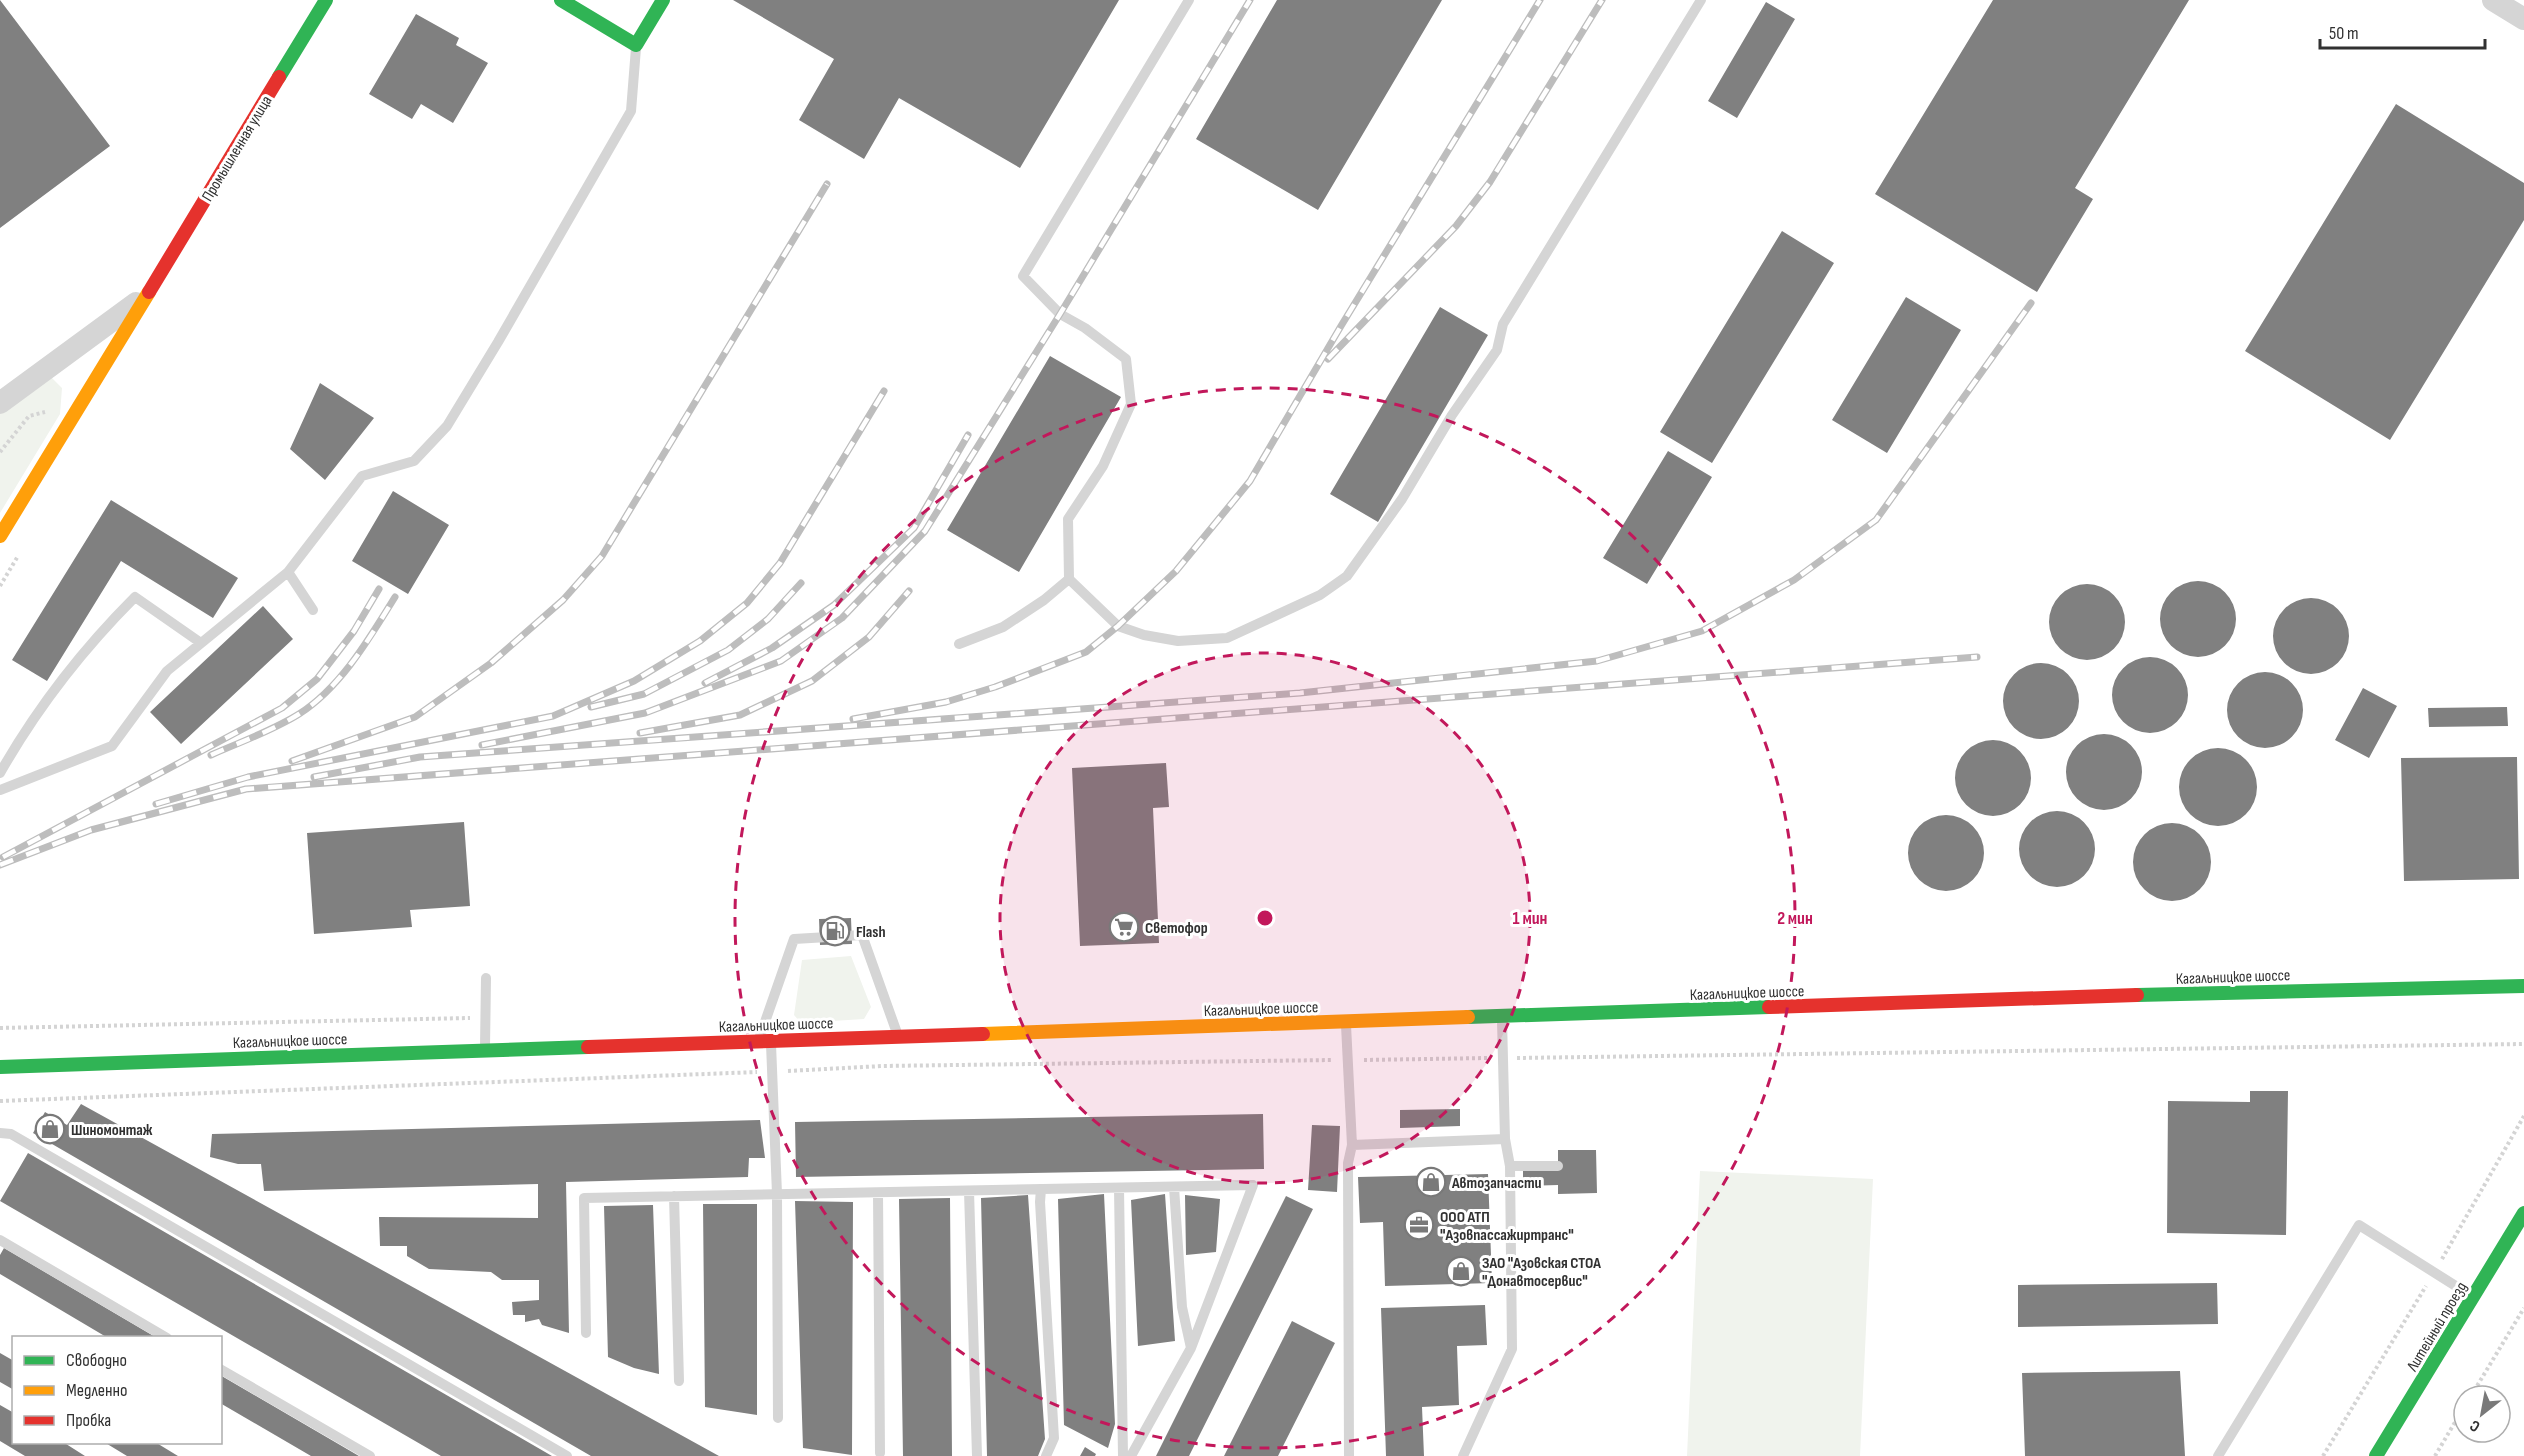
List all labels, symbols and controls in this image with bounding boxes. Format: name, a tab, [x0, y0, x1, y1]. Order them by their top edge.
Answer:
scale bar	[2320, 12, 2485, 50]
text: 50 m	[2329, 23, 2359, 44]
street label: Промышленная улица	[198, 92, 276, 205]
centre of rings	[1255, 908, 1275, 928]
text: 1 мин	[1513, 908, 1548, 929]
text: 2 мин	[1777, 908, 1813, 929]
supermarket icon: Светофор	[1108, 911, 1140, 943]
fuel station icon: Flash	[819, 915, 851, 947]
place label: Светофор	[1145, 919, 1208, 938]
place label: Flash	[856, 923, 886, 942]
street label: Кагальницкое шоссе	[2175, 966, 2291, 989]
street label: Кагальницкое шоссе	[1689, 982, 1805, 1005]
street label: Кагальницкое шоссе	[1203, 998, 1319, 1021]
street label: Кагальницкое шоссе	[718, 1014, 834, 1037]
street label: Кагальницкое шоссе	[232, 1030, 348, 1053]
shop icon: Шиномонтаж	[34, 1113, 66, 1145]
place label: Шиномонтаж	[71, 1121, 153, 1140]
shop icon: Автозапчасти	[1415, 1166, 1447, 1198]
place label: Автозапчасти	[1451, 1174, 1542, 1193]
place label: ООО АТП "Азовпассажиртранс"	[1440, 1208, 1574, 1245]
office icon: ООО АТП "Азовпассажиртранс"	[1403, 1209, 1435, 1241]
place label: ЗАО "Азовская СТОА "Донавтосервис"	[1482, 1254, 1601, 1291]
shop icon: ЗАО "Азовская СТОА "Донавтосервис"	[1445, 1255, 1477, 1287]
street label: Литейный проезд	[2403, 1279, 2471, 1376]
legend	[12, 1336, 222, 1444]
text: Свободно	[66, 1350, 127, 1371]
text: Медленно	[66, 1380, 128, 1401]
north arrow	[2452, 1384, 2512, 1444]
text: Пробка	[66, 1410, 111, 1431]
text: С	[2467, 1415, 2483, 1436]

